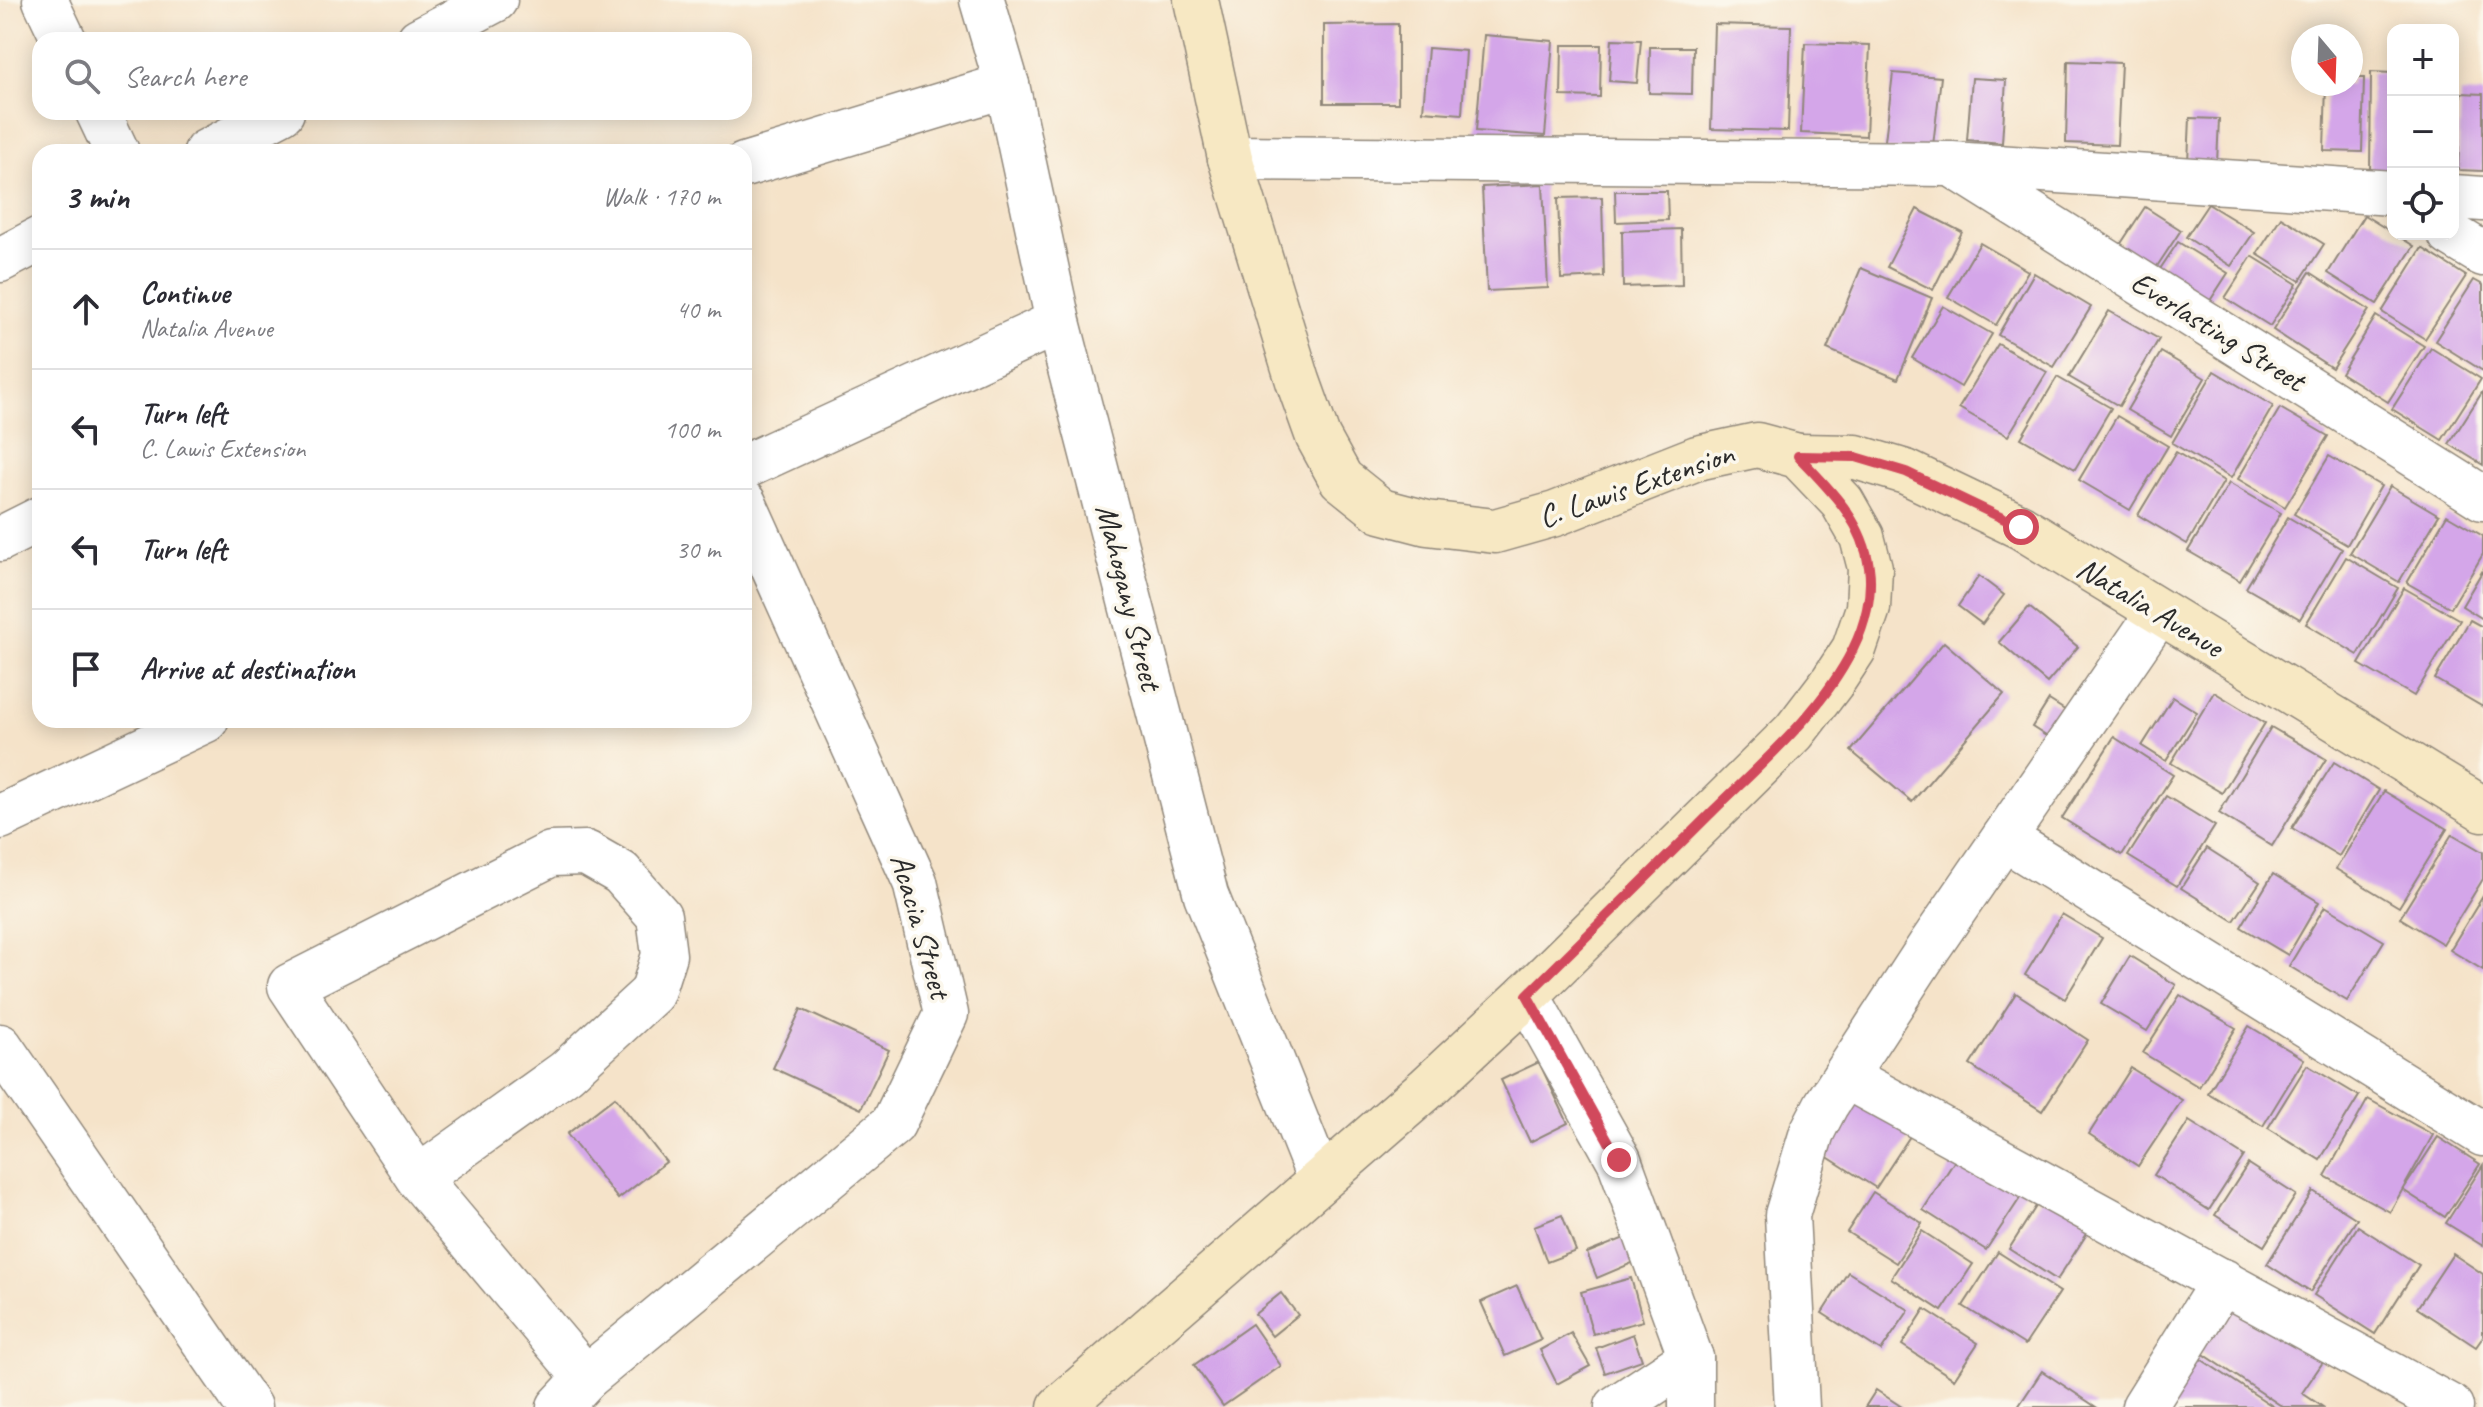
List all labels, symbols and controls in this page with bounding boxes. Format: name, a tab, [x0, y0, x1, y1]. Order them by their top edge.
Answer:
north arrow	[2291, 24, 2363, 96]
map controls	[2387, 24, 2459, 240]
button: +	[2387, 24, 2459, 96]
search box	[32, 32, 752, 120]
icon: search	[60, 54, 104, 98]
text: Search here	[124, 57, 246, 95]
button: −	[2387, 96, 2459, 168]
button: locate	[2387, 168, 2459, 240]
text: 3 min	[64, 175, 129, 218]
text: Walk · 170 m	[603, 180, 720, 213]
street label: Everlasting Street	[2123, 261, 2315, 402]
text: Continue	[140, 274, 230, 312]
icon: ahead	[64, 287, 108, 331]
text: 40 m	[676, 293, 720, 326]
text: Natalia Avenue	[140, 312, 273, 345]
text: Turn left	[140, 394, 227, 432]
icon: left	[64, 407, 108, 451]
text: 100 m	[664, 413, 720, 446]
text: C. Lawis Extension	[140, 432, 305, 465]
street label: C. Lawis Extension	[1533, 432, 1740, 538]
street label: Mahogany Street	[1086, 500, 1173, 697]
route start	[2003, 509, 2039, 545]
icon: left	[64, 527, 108, 571]
text: Turn left	[140, 530, 227, 568]
text: 30 m	[676, 533, 720, 566]
street label: Natalia Avenue	[2069, 547, 2233, 668]
icon: arrive	[64, 647, 108, 691]
text: Arrive at destination	[140, 650, 355, 688]
street label: Acacia Street	[881, 849, 962, 1006]
route end	[1601, 1142, 1637, 1178]

